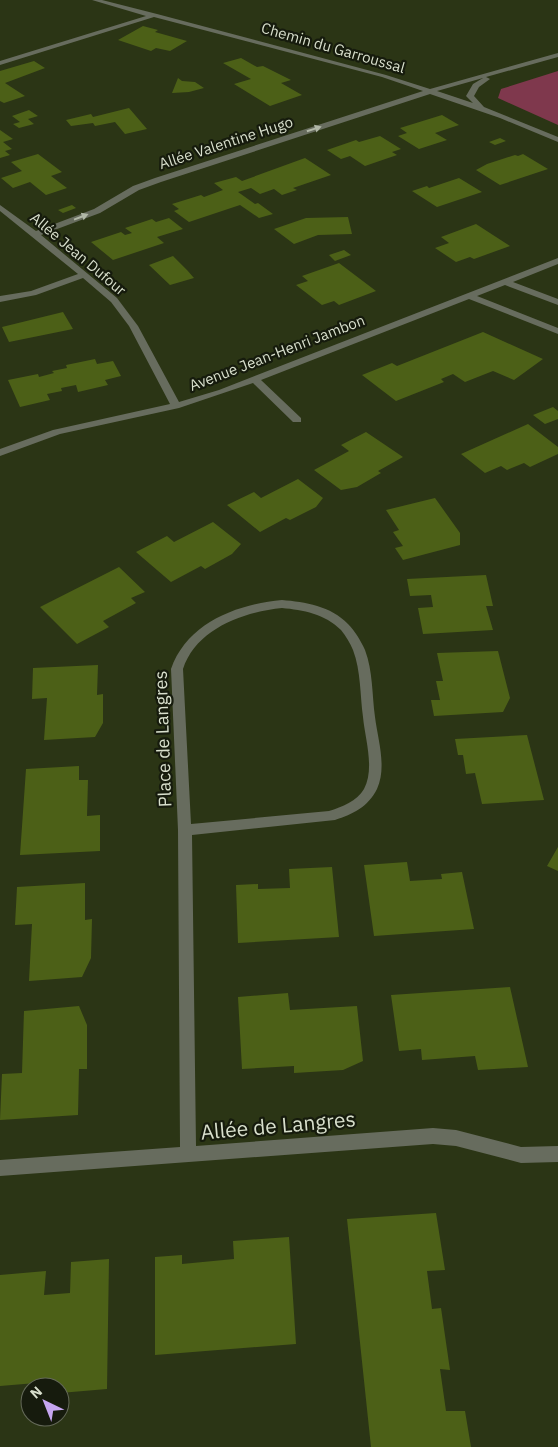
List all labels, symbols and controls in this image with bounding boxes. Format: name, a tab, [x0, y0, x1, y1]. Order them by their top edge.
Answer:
street label: Chemin du Garroussal	[259, 18, 407, 77]
street label: Allée Valentine Hugo	[156, 112, 295, 173]
one-way arrow	[307, 125, 322, 133]
street label: Allée Jean Dufour	[26, 208, 131, 300]
one-way arrow	[74, 213, 89, 221]
street label: Avenue Jean-Henri Jambon	[186, 310, 367, 395]
street label: Place de Langres	[149, 670, 176, 808]
street label: Allée de Langres	[199, 1104, 357, 1146]
north arrow	[20, 1377, 70, 1427]
text: N	[26, 1382, 46, 1403]

